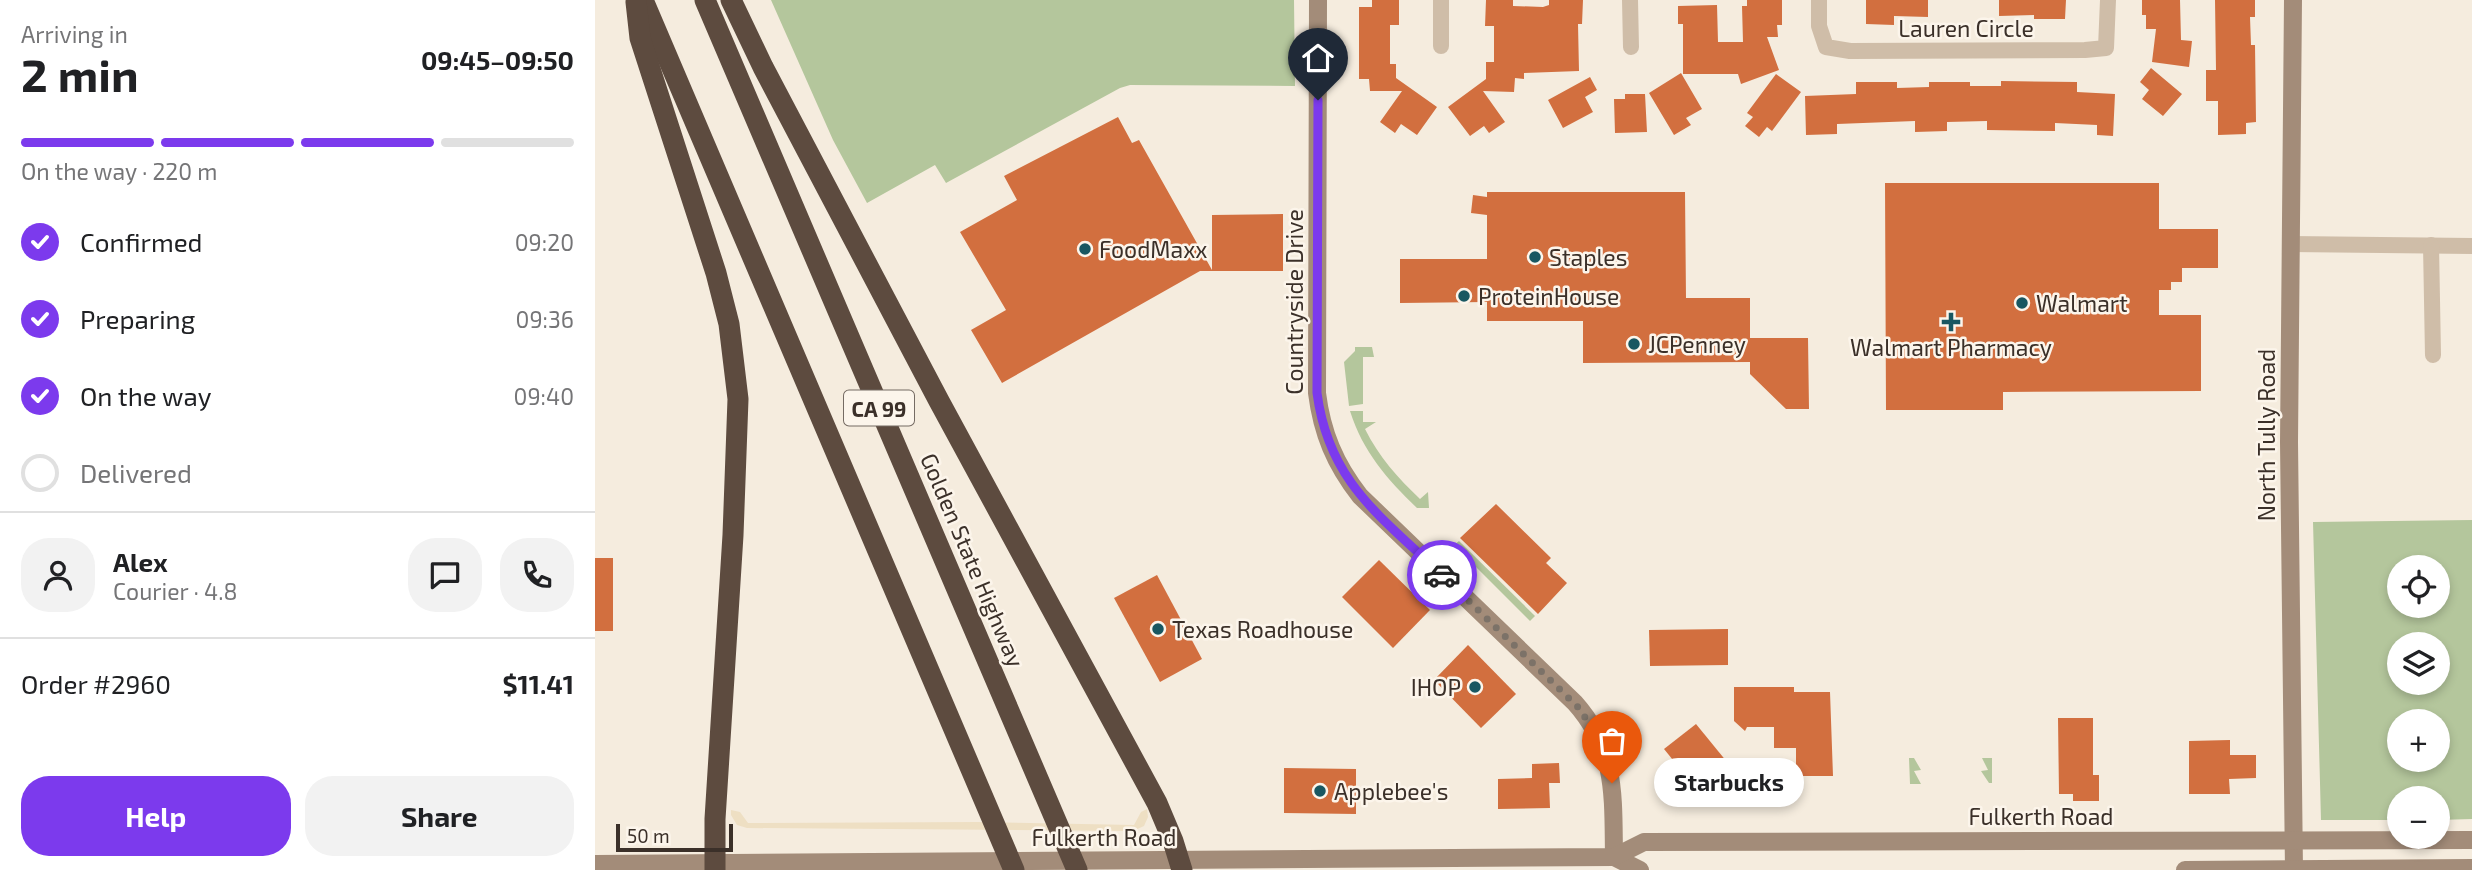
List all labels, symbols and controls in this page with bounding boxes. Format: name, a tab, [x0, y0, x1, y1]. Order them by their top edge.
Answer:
street label: Lauren Circle	[1898, 14, 2034, 42]
text: Arriving in	[21, 20, 128, 48]
pin	[1288, 28, 1348, 100]
icon: home	[1299, 39, 1337, 77]
text: 09:45–09:50	[421, 44, 574, 75]
text: 2 min	[21, 46, 139, 101]
text: On the way · 220 m	[21, 157, 217, 185]
street label: Countryside Drive	[1280, 209, 1308, 395]
icon: check	[21, 223, 59, 261]
text: Confirmed	[80, 226, 203, 257]
text: 09:20	[515, 228, 574, 256]
place label: FoodMaxx	[1099, 235, 1207, 263]
marker: FoodMaxx	[1077, 241, 1093, 257]
place label: Staples	[1549, 243, 1627, 271]
marker: Staples	[1527, 249, 1543, 265]
place label: ProteinHouse	[1478, 282, 1619, 310]
marker: ProteinHouse	[1456, 288, 1472, 304]
place label: Walmart	[2036, 289, 2128, 317]
marker: Walmart	[2014, 295, 2030, 311]
icon: check	[21, 300, 59, 338]
text: Preparing	[80, 303, 195, 334]
text: 09:36	[516, 305, 574, 333]
marker: Walmart Pharmacy	[1943, 314, 1959, 330]
place label: JCPenney	[1648, 330, 1746, 358]
place label: Walmart Pharmacy	[1850, 333, 2052, 361]
marker: JCPenney	[1626, 336, 1642, 352]
street label: North Tully Road	[2252, 349, 2280, 521]
icon: check	[21, 377, 59, 415]
text: On the way	[80, 380, 211, 411]
text: 09:40	[514, 382, 574, 410]
road number: CA 99	[844, 390, 914, 426]
street label: Golden State Highway	[915, 449, 1031, 671]
text: Delivered	[80, 457, 192, 488]
button: person	[21, 538, 95, 612]
button: chat	[408, 538, 482, 612]
button: phone	[500, 538, 574, 612]
courier	[1407, 540, 1477, 610]
text: Alex	[113, 546, 168, 577]
map controls	[2387, 555, 2450, 849]
button: locate	[2387, 555, 2450, 618]
icon: car	[1423, 556, 1461, 594]
text: Courier · 4.8	[113, 577, 237, 605]
place label: Texas Roadhouse	[1172, 615, 1353, 643]
marker: Texas Roadhouse	[1150, 621, 1166, 637]
button: layers	[2387, 632, 2450, 695]
text: Order #2960	[21, 668, 171, 699]
text: $11.41	[502, 668, 574, 699]
place label: IHOP	[1411, 673, 1461, 701]
marker: IHOP	[1467, 679, 1483, 695]
button: +	[2387, 709, 2450, 772]
pin	[1582, 711, 1642, 783]
icon: bag	[1593, 722, 1631, 760]
callout: Starbucks	[1654, 758, 1805, 808]
text: Starbucks	[1674, 768, 1784, 796]
button: Help	[21, 776, 291, 856]
button: Share	[305, 776, 574, 856]
place label: Applebee's	[1334, 777, 1448, 805]
marker: Applebee's	[1312, 783, 1328, 799]
button: −	[2387, 786, 2450, 849]
street label: Fulkerth Road	[1968, 802, 2114, 830]
scale bar	[616, 821, 733, 853]
street label: Fulkerth Road	[1031, 823, 1177, 851]
text: 50 m	[627, 824, 670, 847]

